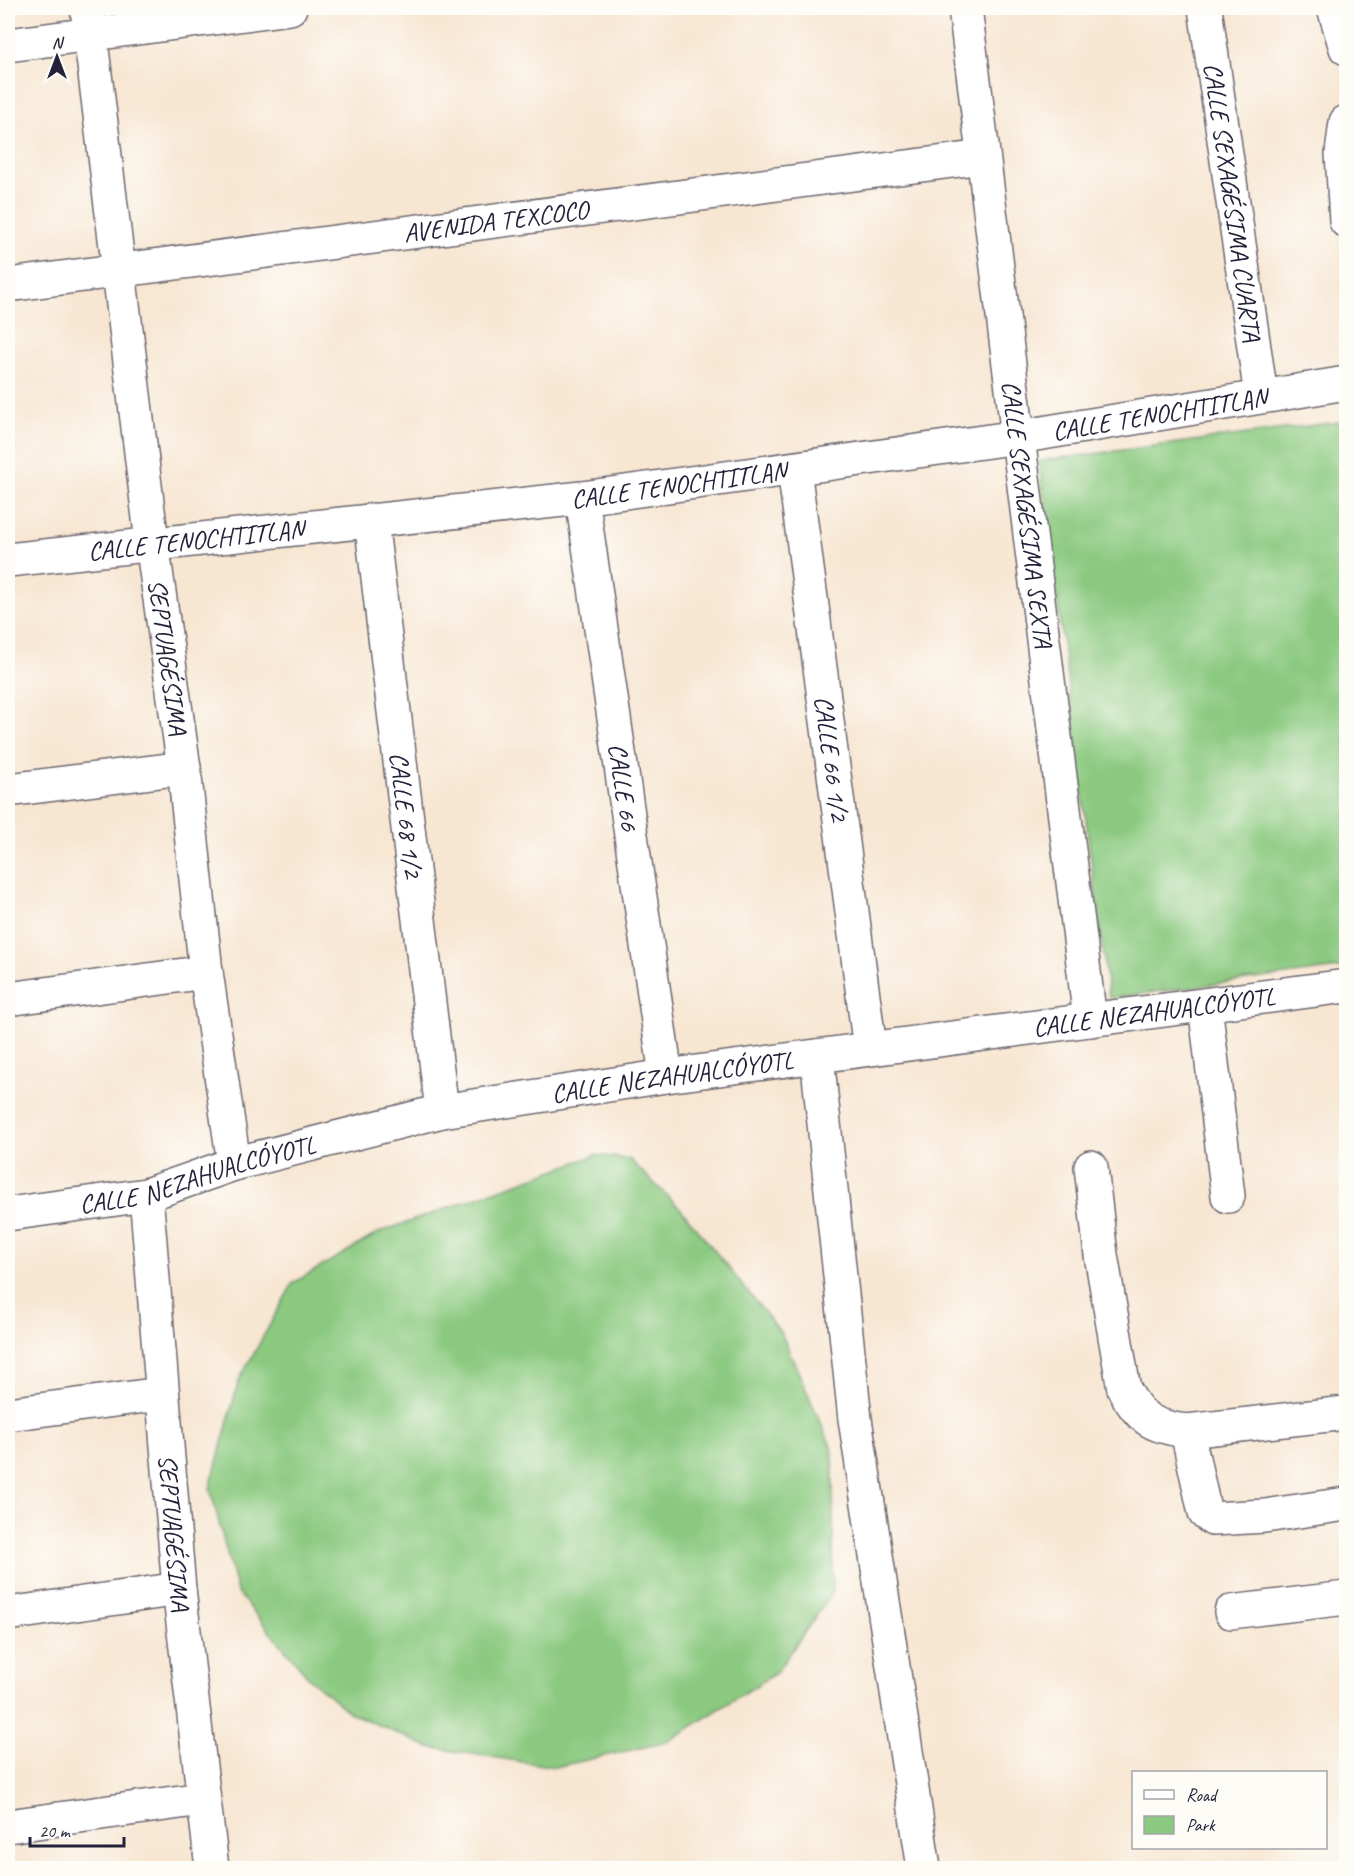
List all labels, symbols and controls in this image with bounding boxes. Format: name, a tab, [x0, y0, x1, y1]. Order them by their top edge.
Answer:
north arrow	[27, 27, 87, 87]
text: N	[52, 33, 65, 53]
street label: CALLE SEXAGÉSIMA CUARTA	[1196, 61, 1269, 344]
street label: AVENIDA TEXCOCO	[402, 193, 593, 250]
street label: CALLE SEXAGÉSIMA SEXTA	[994, 379, 1060, 651]
street label: CALLE TENOCHTITLAN	[1050, 380, 1274, 448]
street label: CALLE TENOCHTITLAN	[570, 453, 793, 516]
street label: CALLE TENOCHTITLAN	[86, 512, 310, 568]
street label: SEPTUAGÉSIMA	[140, 577, 195, 738]
street label: CALLE 66 1/2	[807, 694, 856, 826]
street label: CALLE 66	[601, 741, 646, 834]
street label: CALLE 68 1/2	[382, 750, 430, 882]
street label: CALLE NEZAHUALCÓYOTL	[1031, 979, 1278, 1044]
street label: CALLE NEZAHUALCÓYOTL	[549, 1043, 796, 1111]
street label: CALLE NEZAHUALCÓYOTL	[77, 1128, 320, 1221]
street label: SEPTUAGÉSIMA	[151, 1453, 198, 1614]
legend	[1132, 1771, 1327, 1849]
text: Road	[1186, 1784, 1219, 1806]
scale bar	[30, 1810, 124, 1848]
text: Park	[1186, 1814, 1216, 1836]
text: 20 m	[39, 1820, 72, 1842]

